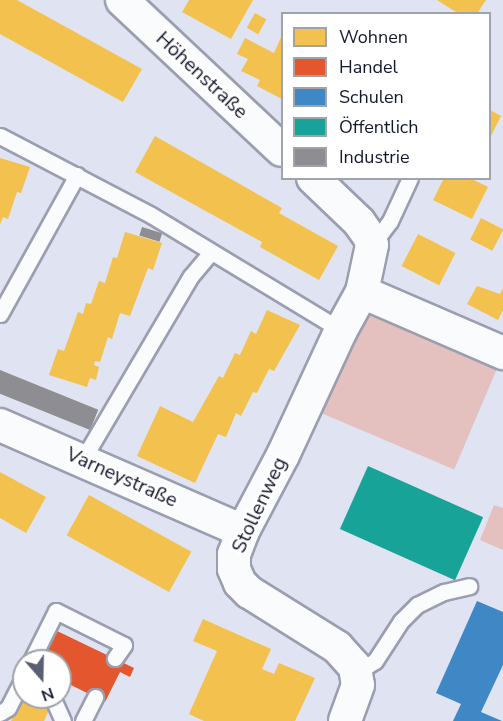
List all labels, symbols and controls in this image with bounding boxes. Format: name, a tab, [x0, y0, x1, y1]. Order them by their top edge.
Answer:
legend	[281, 12, 491, 180]
text: Wohnen	[339, 25, 408, 49]
street label: Höhenstraße	[151, 26, 253, 124]
text: Handel	[339, 55, 398, 79]
text: Schulen	[339, 85, 404, 109]
text: Öffentlich	[339, 115, 418, 139]
text: Industrie	[339, 145, 410, 169]
street label: Varneystraße	[63, 442, 181, 512]
street label: Stollenweg	[226, 453, 292, 557]
north arrow	[12, 649, 72, 709]
text: N	[38, 682, 57, 706]

